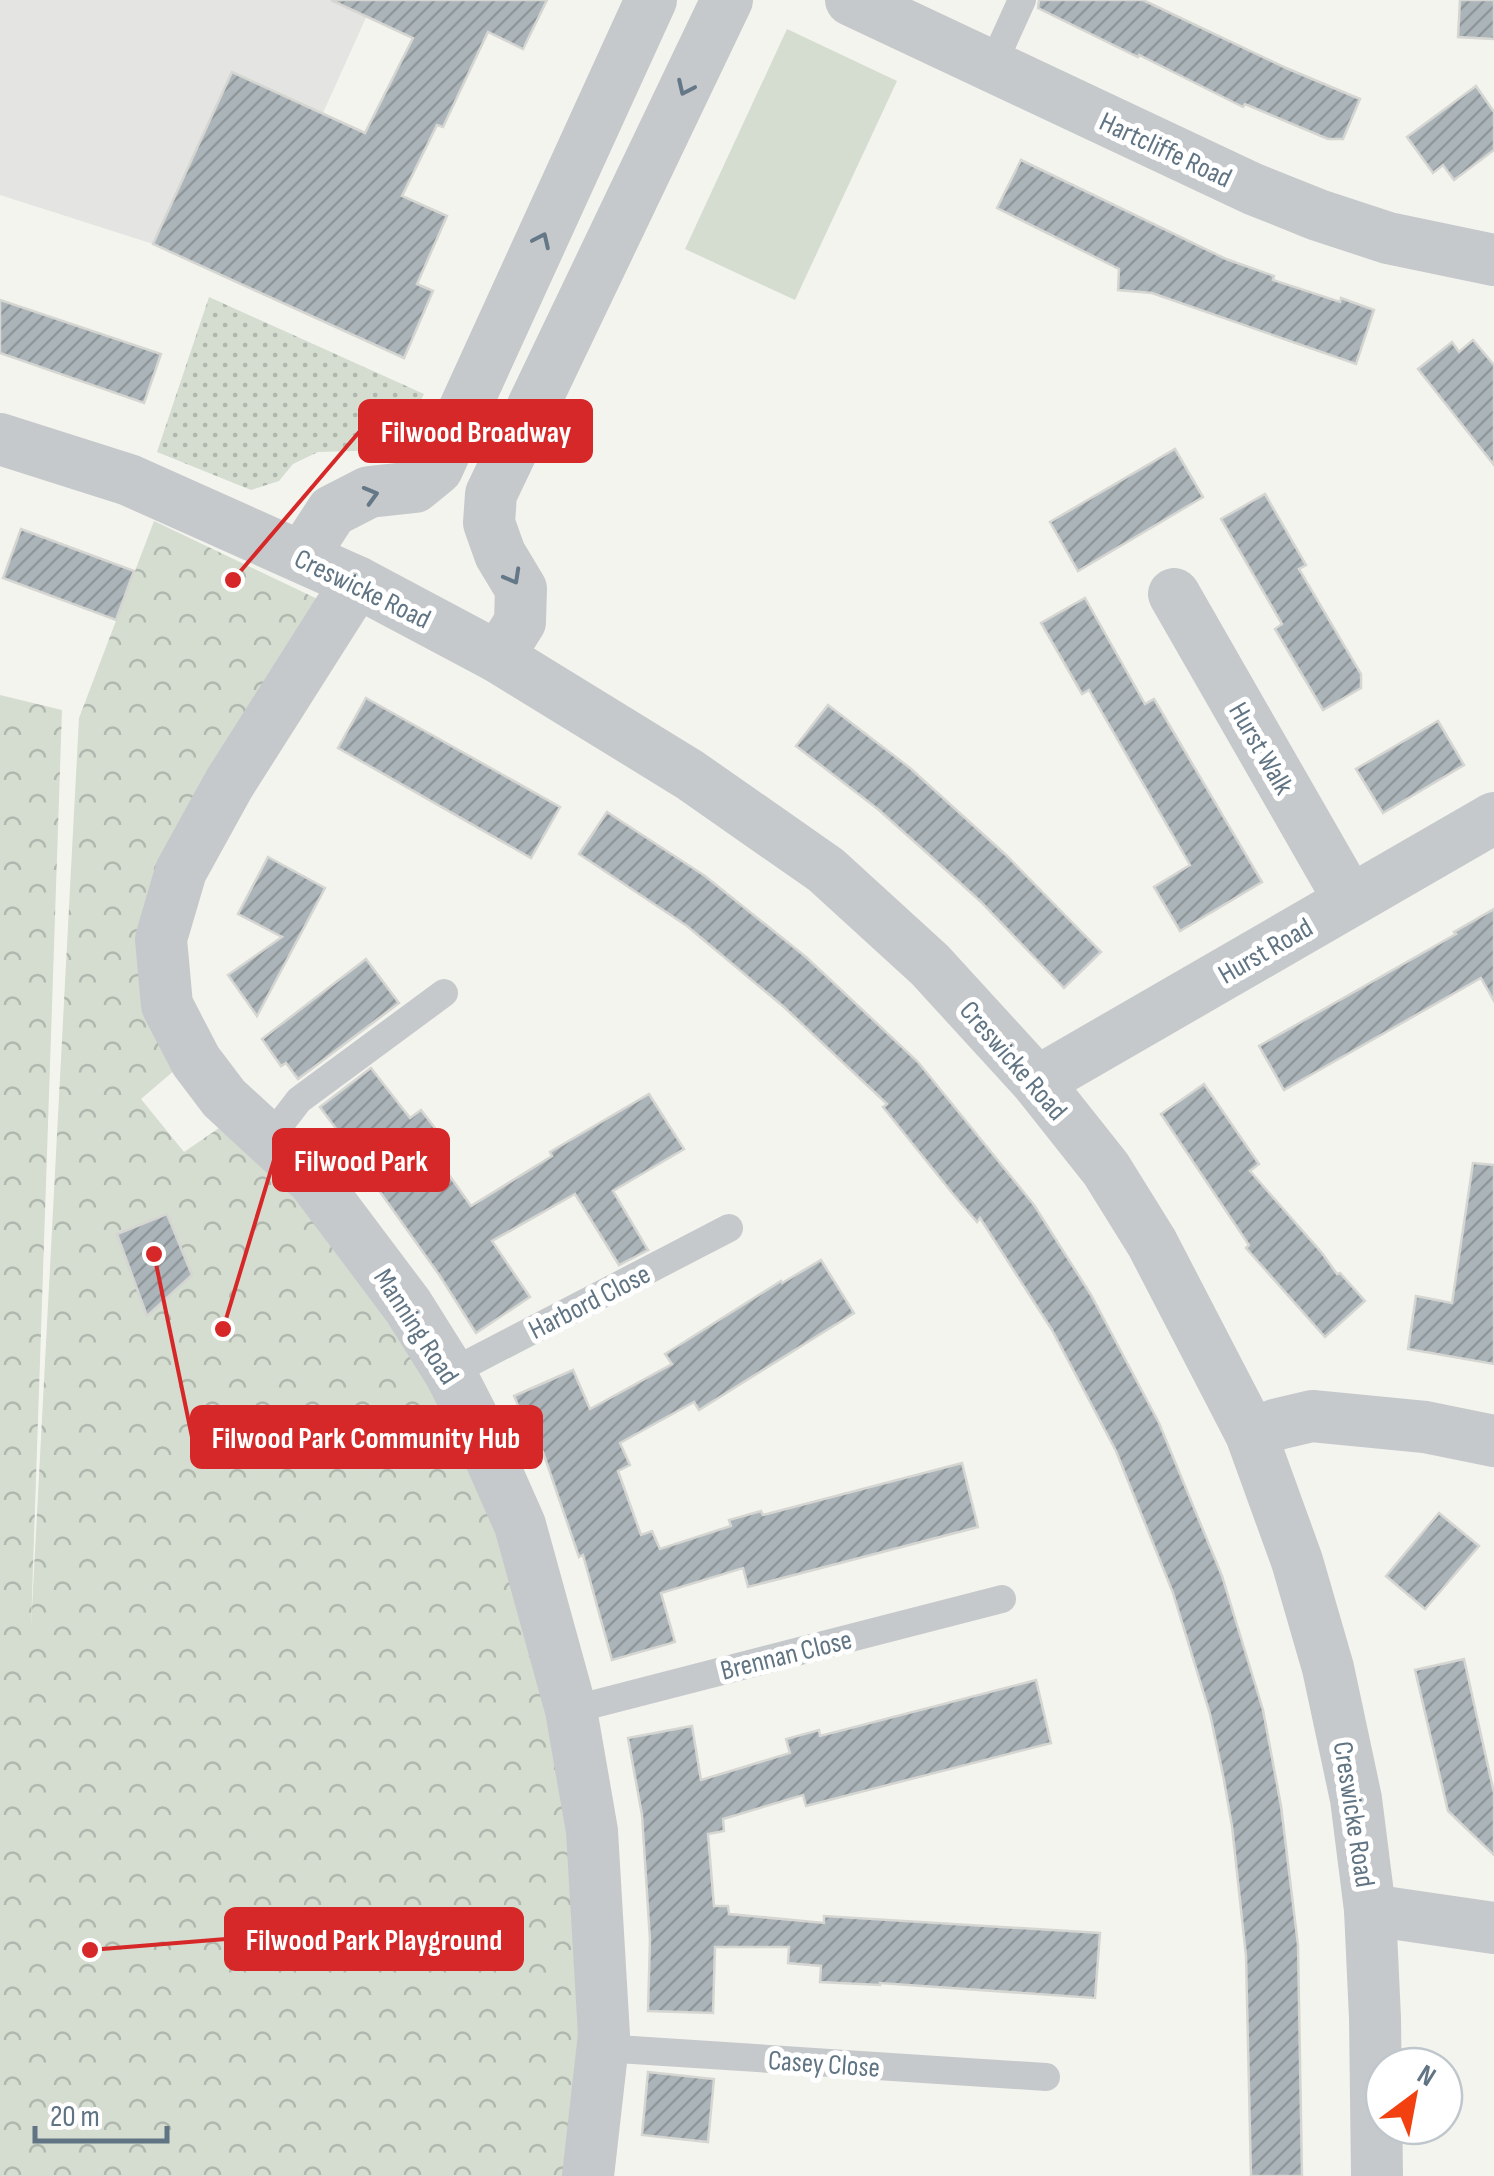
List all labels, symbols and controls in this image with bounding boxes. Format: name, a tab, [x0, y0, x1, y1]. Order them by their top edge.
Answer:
one-way arrow	[677, 78, 697, 96]
street label: Hartcliffe Road	[1094, 105, 1237, 195]
one-way arrow	[529, 232, 549, 250]
callout: Filwood Broadway	[360, 401, 591, 461]
text: Filwood Broadway	[381, 415, 572, 451]
one-way arrow	[362, 486, 379, 507]
street label: Creswicke Road	[289, 542, 436, 636]
one-way arrow	[500, 566, 520, 584]
street label: Hurst Walk	[1221, 697, 1300, 801]
street label: Hurst Road	[1213, 911, 1319, 991]
street label: Creswicke Road	[952, 995, 1074, 1127]
callout: Filwood Park	[274, 1130, 448, 1190]
text: Filwood Park	[294, 1144, 428, 1180]
street label: Harbord Close	[524, 1258, 656, 1347]
street label: Manning Road	[366, 1263, 465, 1391]
callout: Filwood Park Community Hub	[192, 1407, 541, 1467]
text: Filwood Park Community Hub	[212, 1421, 520, 1457]
street label: Brennan Close	[717, 1623, 855, 1688]
street label: Creswicke Road	[1326, 1739, 1381, 1889]
callout: Filwood Park Playground	[226, 1909, 522, 1969]
text: Filwood Park Playground	[246, 1923, 502, 1959]
street label: Casey Close	[767, 2044, 881, 2085]
north arrow	[1364, 2046, 1464, 2146]
text: N	[1411, 2058, 1442, 2094]
scale bar	[35, 2081, 168, 2143]
text: 20 m	[50, 2099, 100, 2135]

